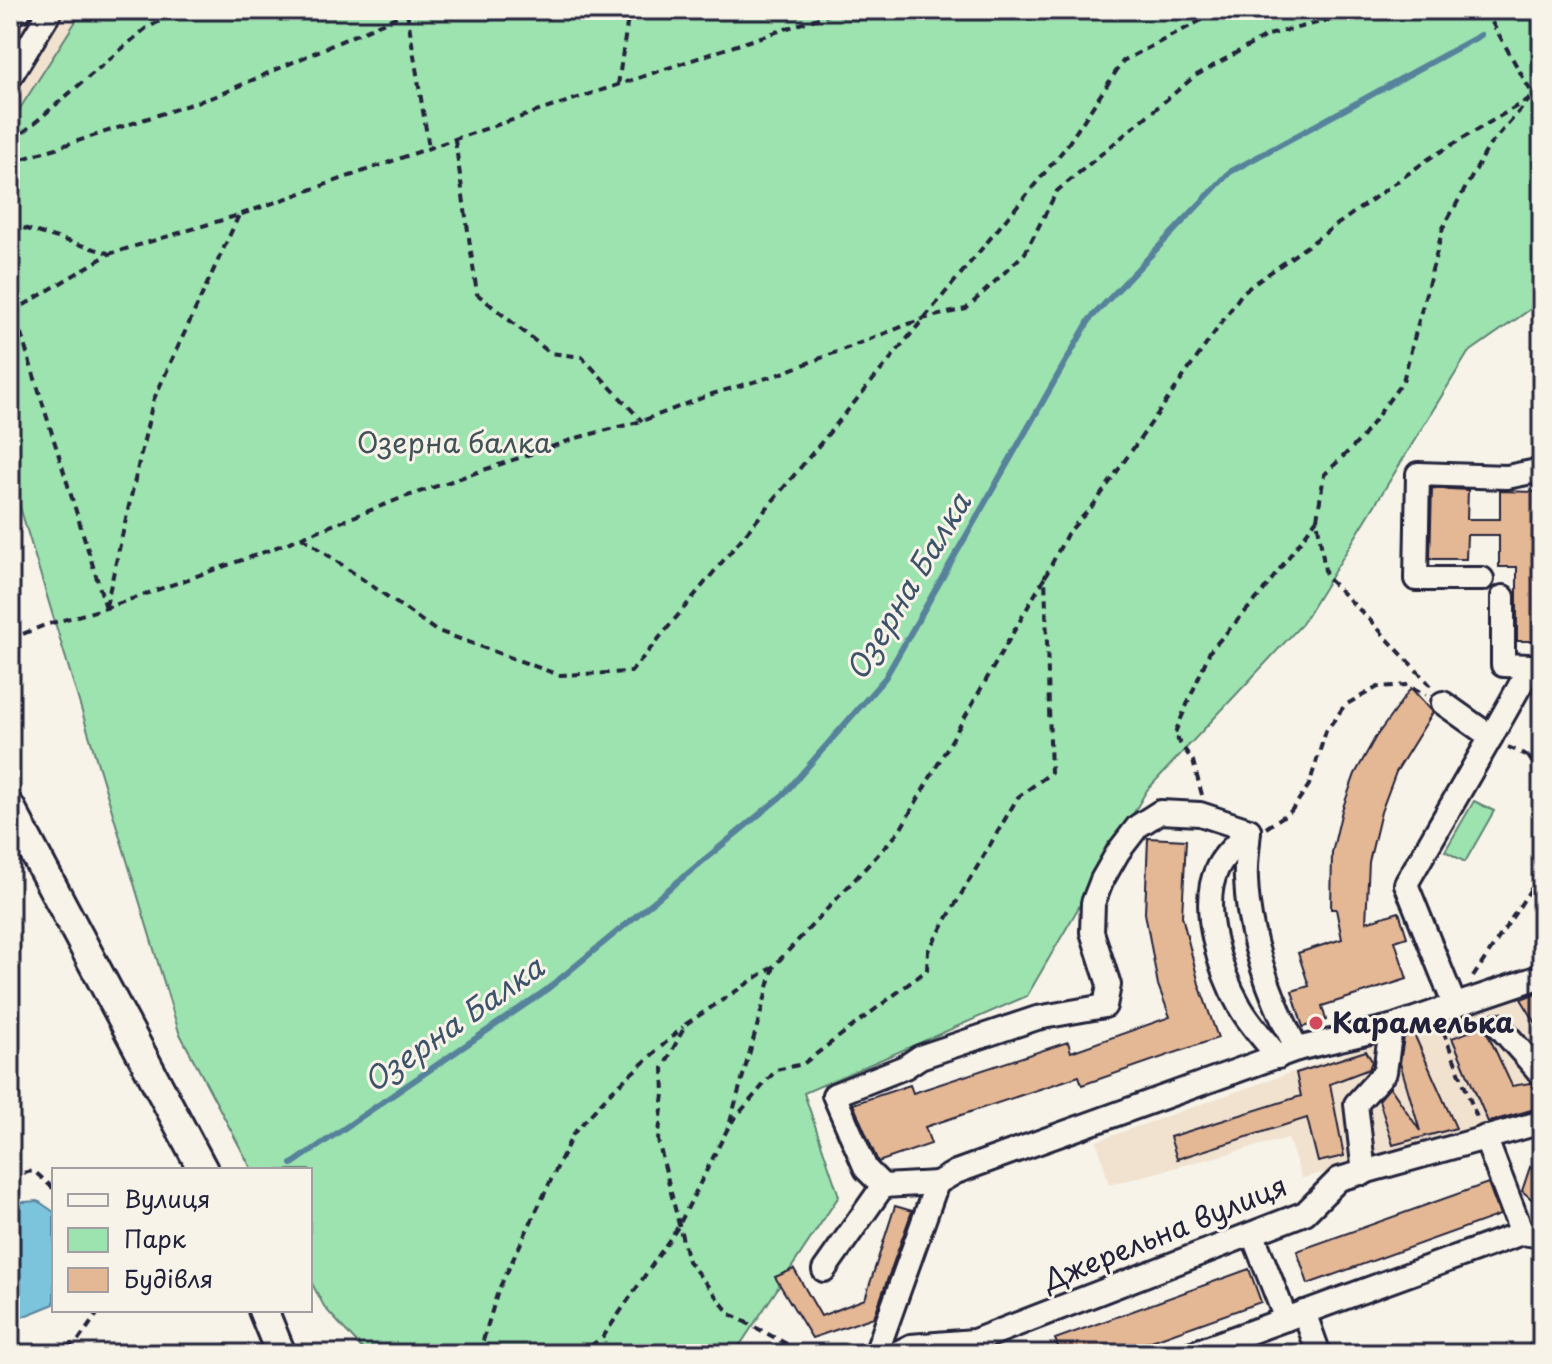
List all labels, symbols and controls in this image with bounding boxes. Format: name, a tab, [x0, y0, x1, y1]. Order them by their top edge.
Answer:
park label: Озерна балка	[357, 420, 552, 463]
water label: Озерна Балка	[833, 482, 981, 688]
water label: Озерна Балка	[353, 943, 553, 1102]
place label: Карамелька	[1332, 1000, 1514, 1043]
marker: Карамелька	[1307, 1014, 1325, 1032]
street label: Джерельна вулиця	[1035, 1163, 1293, 1301]
legend	[52, 1168, 312, 1312]
text: Вулиця	[124, 1180, 210, 1216]
text: Парк	[124, 1220, 187, 1256]
text: Будівля	[124, 1260, 213, 1296]

